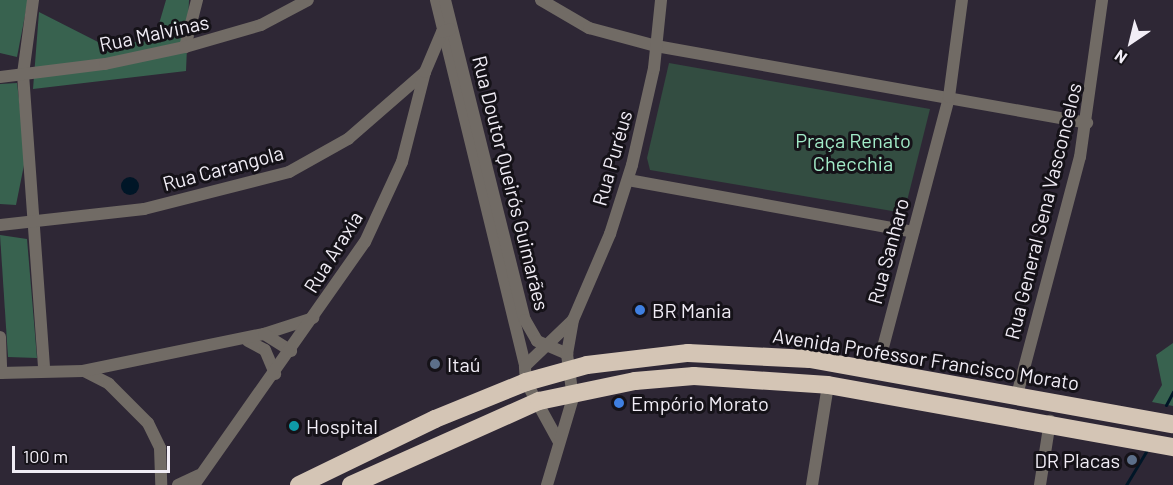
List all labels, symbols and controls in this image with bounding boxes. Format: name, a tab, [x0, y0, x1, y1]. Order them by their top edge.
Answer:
street label: Rua Malvinas	[97, 10, 211, 56]
north arrow	[1101, 12, 1161, 72]
text: N	[1111, 46, 1130, 68]
street label: Rua Doutor Queirós Guimarães	[468, 53, 554, 313]
street label: Rua General Sena Vasconcelos	[999, 80, 1087, 342]
street label: Rua Puréus	[587, 108, 637, 208]
park label: Praça Renato Checchia	[795, 128, 911, 175]
street label: Rua Carangola	[160, 140, 286, 196]
street label: Rua Sanharo	[862, 195, 914, 307]
street label: Rua Araxia	[299, 207, 367, 297]
place label: BR Mania	[652, 298, 731, 322]
marker: BR Mania	[633, 303, 647, 317]
street label: Avenida Professor Francisco Morato	[771, 323, 1081, 395]
place label: Itaú	[447, 352, 480, 376]
marker: Itaú	[428, 357, 442, 371]
place label: Empório Morato	[631, 391, 769, 415]
marker: Empório Morato	[612, 396, 626, 410]
place label: Hospital	[306, 414, 378, 438]
marker: Hospital	[287, 419, 301, 433]
scale bar	[15, 434, 172, 472]
text: 100 m	[23, 445, 68, 467]
place label: DR Placas	[1035, 448, 1120, 472]
marker: DR Placas	[1125, 453, 1139, 467]

